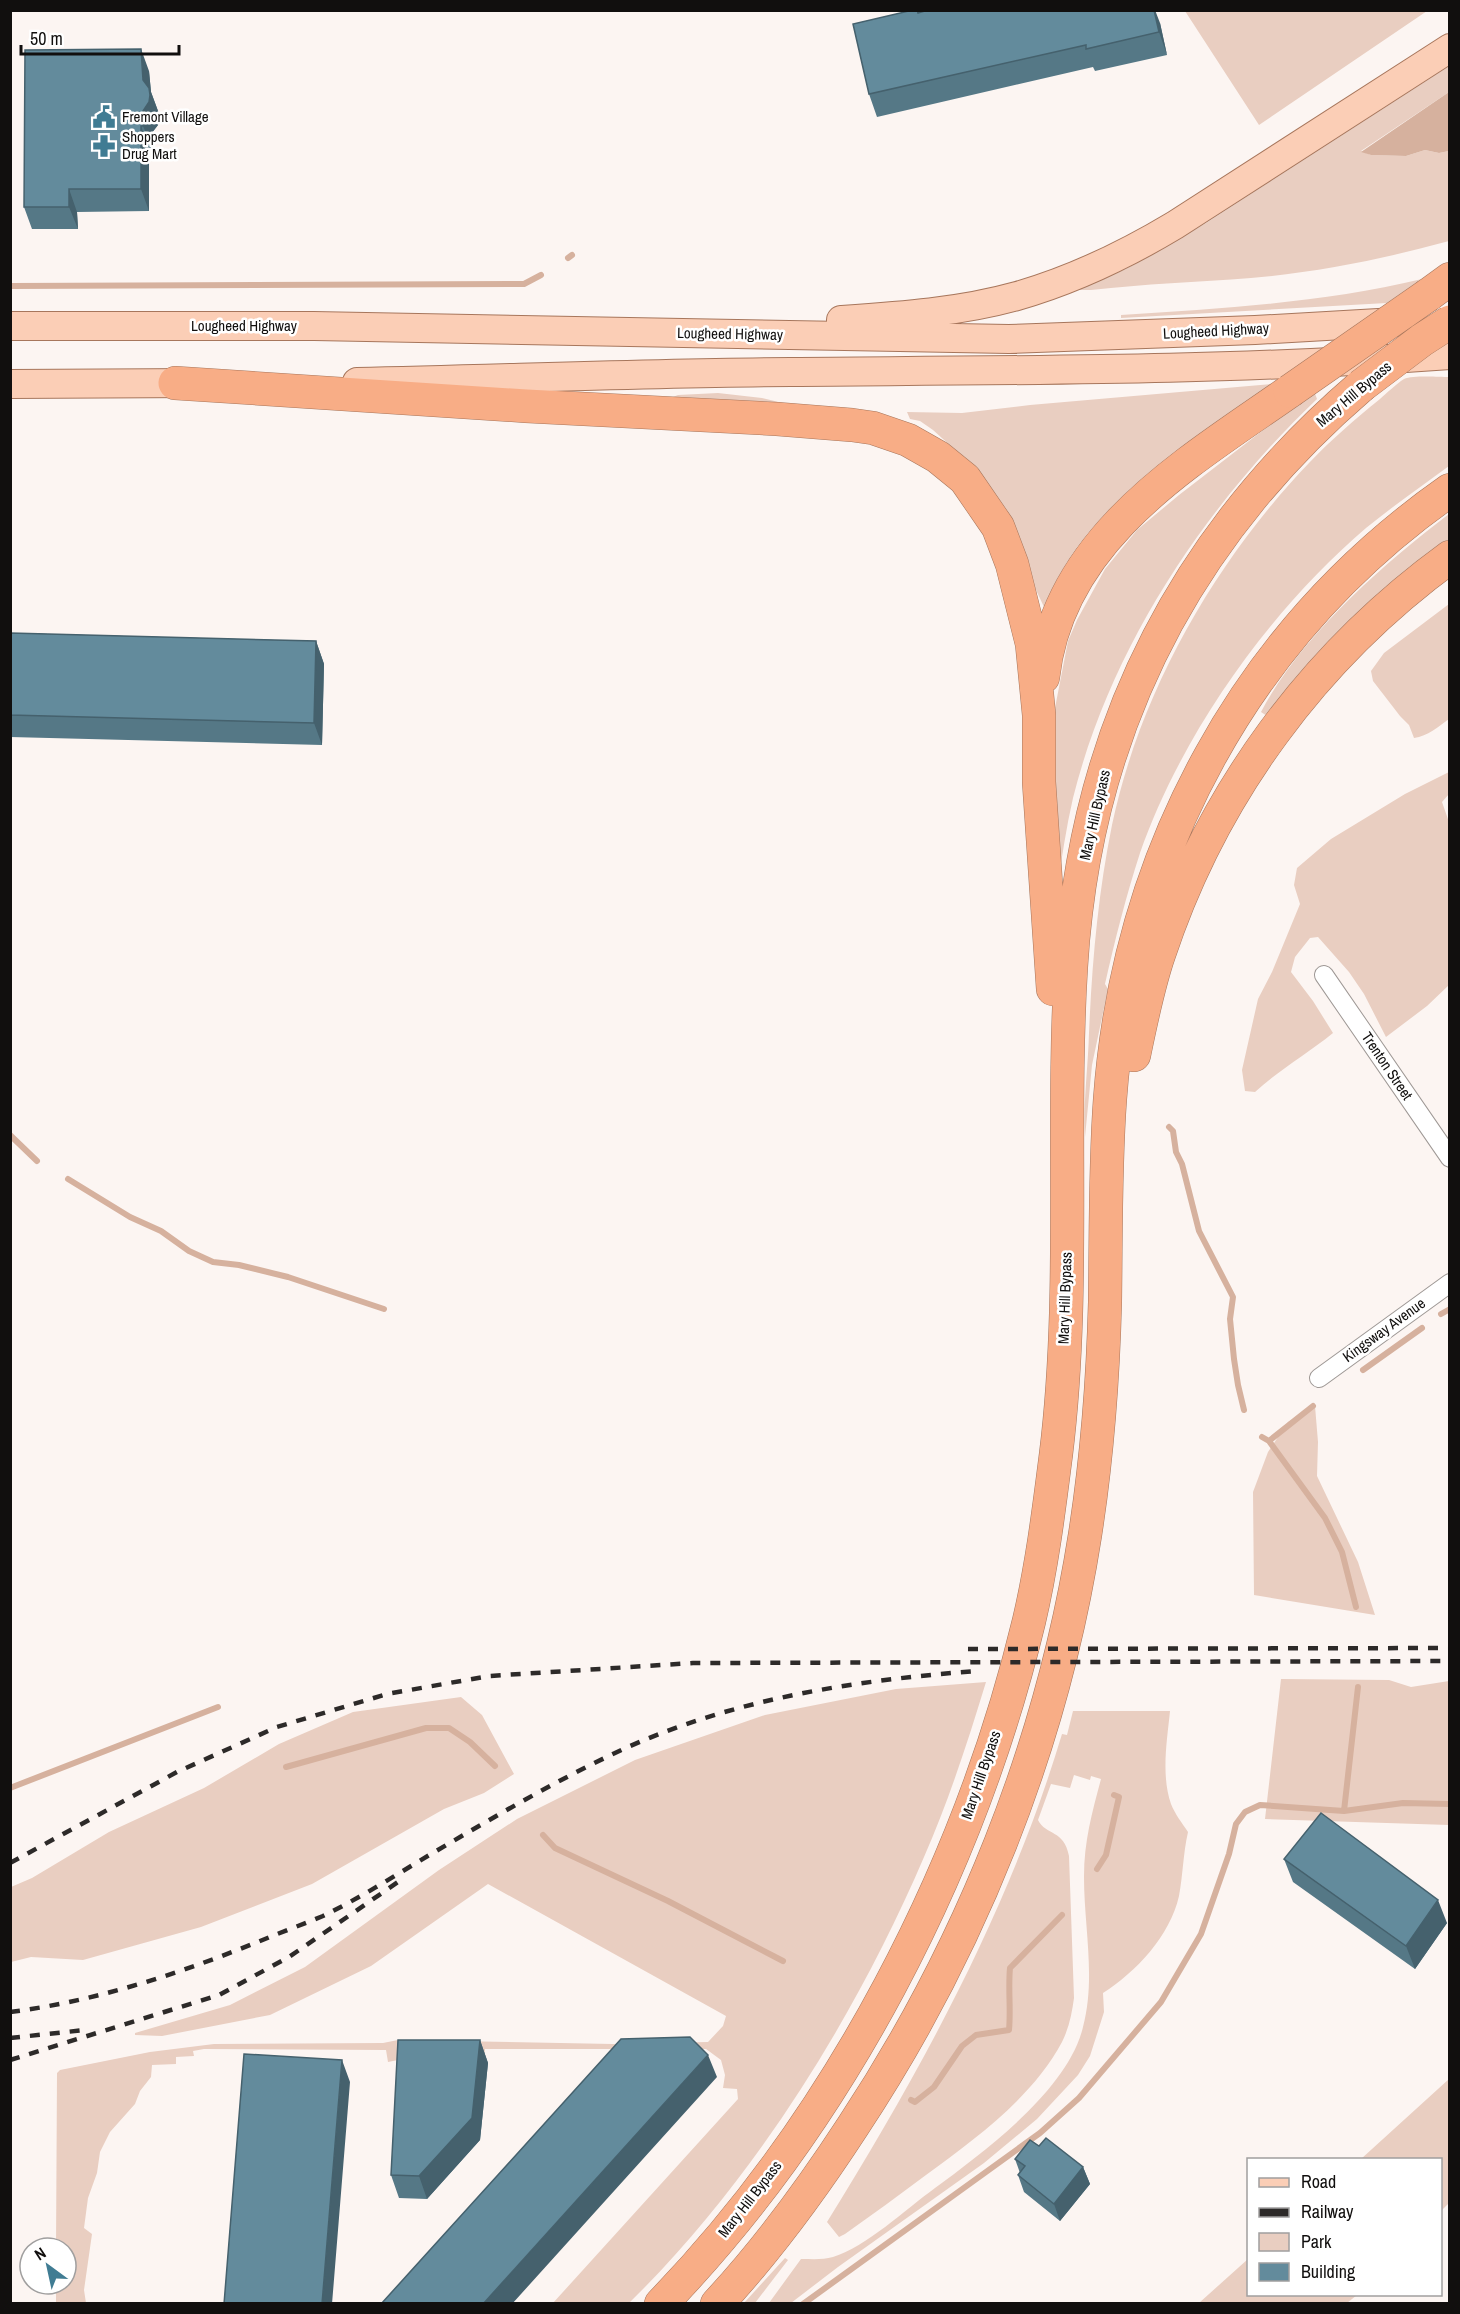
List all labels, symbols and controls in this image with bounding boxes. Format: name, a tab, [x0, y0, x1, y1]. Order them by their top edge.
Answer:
scale bar	[21, 18, 178, 56]
text: 50 m	[30, 26, 63, 51]
public building icon: Fremont Village	[91, 104, 117, 130]
place label: Fremont Village	[122, 106, 209, 127]
place label: Shoppers Drug Mart	[122, 126, 177, 164]
pharmacy icon: Shoppers Drug Mart	[91, 133, 117, 159]
street label: Lougheed Highway	[191, 315, 298, 336]
street label: Lougheed Highway	[1162, 317, 1270, 344]
street label: Lougheed Highway	[677, 322, 784, 345]
street label: Mary Hill Bypass	[1312, 356, 1396, 431]
street label: Mary Hill Bypass	[1074, 768, 1115, 862]
street label: Trenton Street	[1357, 1027, 1418, 1104]
street label: Mary Hill Bypass	[1052, 1252, 1077, 1344]
street label: Kingsway Avenue	[1338, 1292, 1429, 1367]
street label: Mary Hill Bypass	[956, 1728, 1005, 1822]
street label: Mary Hill Bypass	[713, 2156, 786, 2242]
legend	[1247, 2158, 1442, 2296]
text: Road	[1301, 2169, 1336, 2194]
text: Railway	[1301, 2199, 1354, 2224]
text: Park	[1301, 2229, 1332, 2254]
north arrow	[18, 2236, 78, 2296]
text: N	[30, 2242, 50, 2265]
text: Building	[1301, 2259, 1356, 2284]

